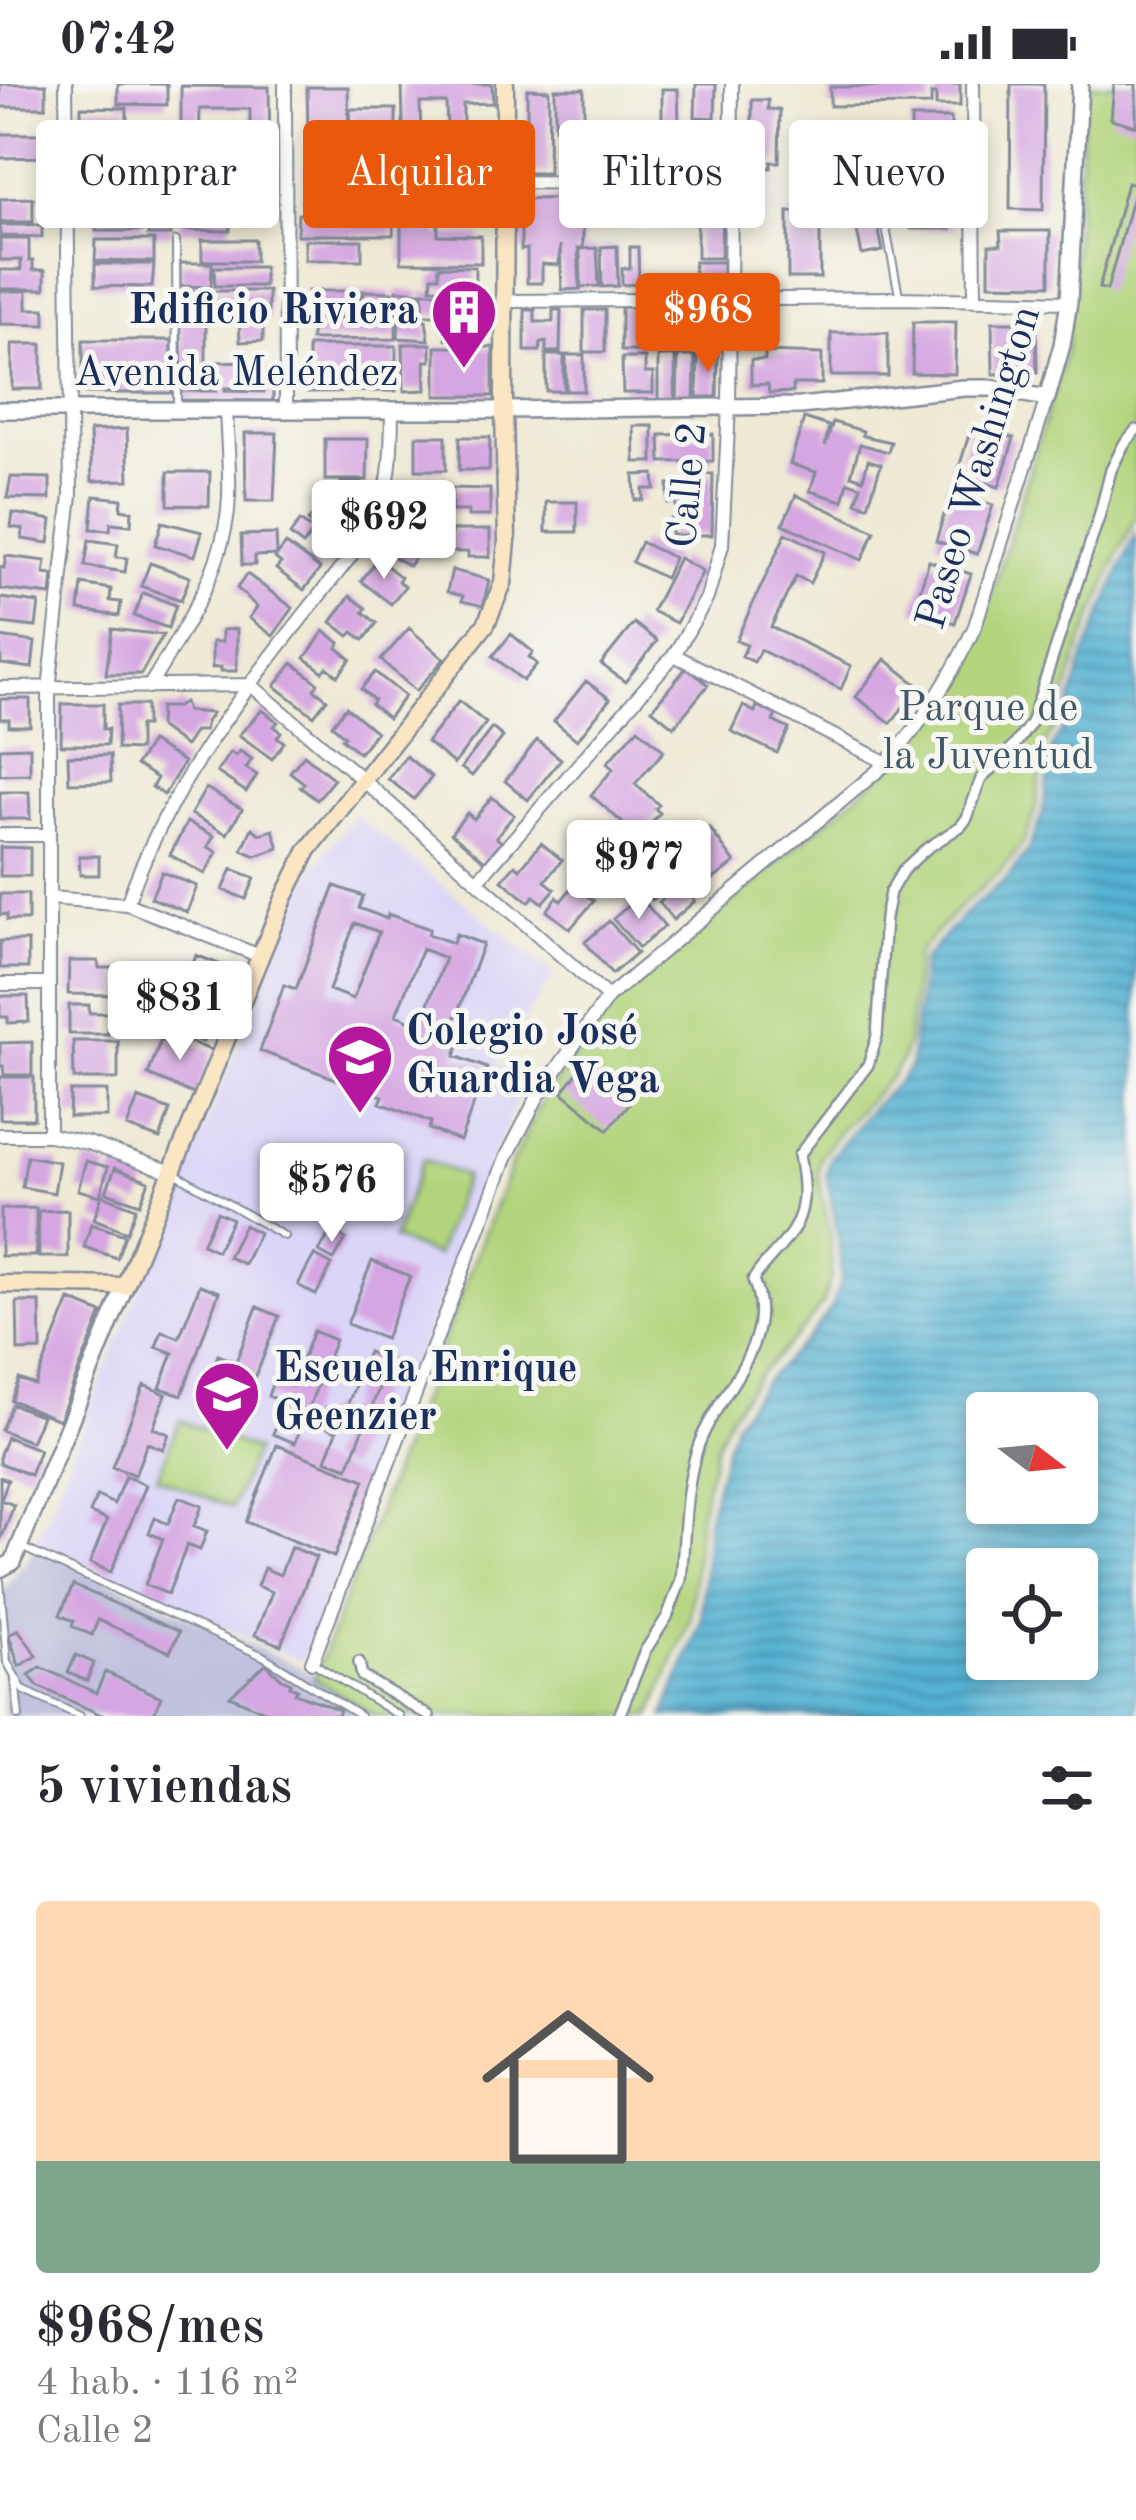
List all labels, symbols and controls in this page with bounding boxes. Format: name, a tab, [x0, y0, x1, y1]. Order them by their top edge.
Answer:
text: 07:42	[60, 19, 177, 64]
chip: Comprar	[36, 120, 279, 228]
chip: Alquilar	[303, 120, 535, 228]
chip: Filtros	[559, 120, 765, 228]
chip: Nuevo	[789, 120, 988, 228]
pin: $968	[637, 273, 779, 375]
building icon: Edificio Riviera	[429, 277, 499, 371]
place label: Edificio Riviera	[128, 291, 418, 333]
text: $968	[663, 292, 753, 331]
street label: Paseo Washington	[911, 301, 1049, 635]
street label: Avenida Meléndez	[74, 353, 399, 395]
street label: Calle 2	[663, 420, 715, 550]
pin: $692	[313, 480, 455, 582]
text: $692	[339, 499, 429, 538]
park label: Parque de la Juventud	[883, 688, 1093, 778]
pin: $977	[568, 820, 710, 922]
text: $977	[594, 839, 684, 878]
pin: $831	[109, 961, 251, 1063]
text: $831	[135, 980, 225, 1019]
place label: Colegio José Guardia Vega	[406, 1012, 660, 1102]
school or university icon: Colegio José Guardia Vega	[325, 1022, 395, 1116]
pin: $576	[261, 1143, 403, 1245]
text: $576	[287, 1162, 377, 1201]
place label: Escuela Enrique Geenzier	[274, 1349, 578, 1439]
school or university icon: Escuela Enrique Geenzier	[192, 1359, 262, 1453]
north arrow	[966, 1392, 1098, 1524]
map controls	[966, 1392, 1098, 1680]
button: locate	[966, 1548, 1098, 1680]
icon: filters	[1034, 1755, 1100, 1821]
text: 5 viviendas	[36, 1763, 292, 1814]
icon: home	[460, 1979, 676, 2195]
text: $968/mes	[36, 2303, 264, 2354]
text: 4 hab. · 116 m²	[36, 2364, 298, 2403]
text: Calle 2	[36, 2412, 154, 2451]

